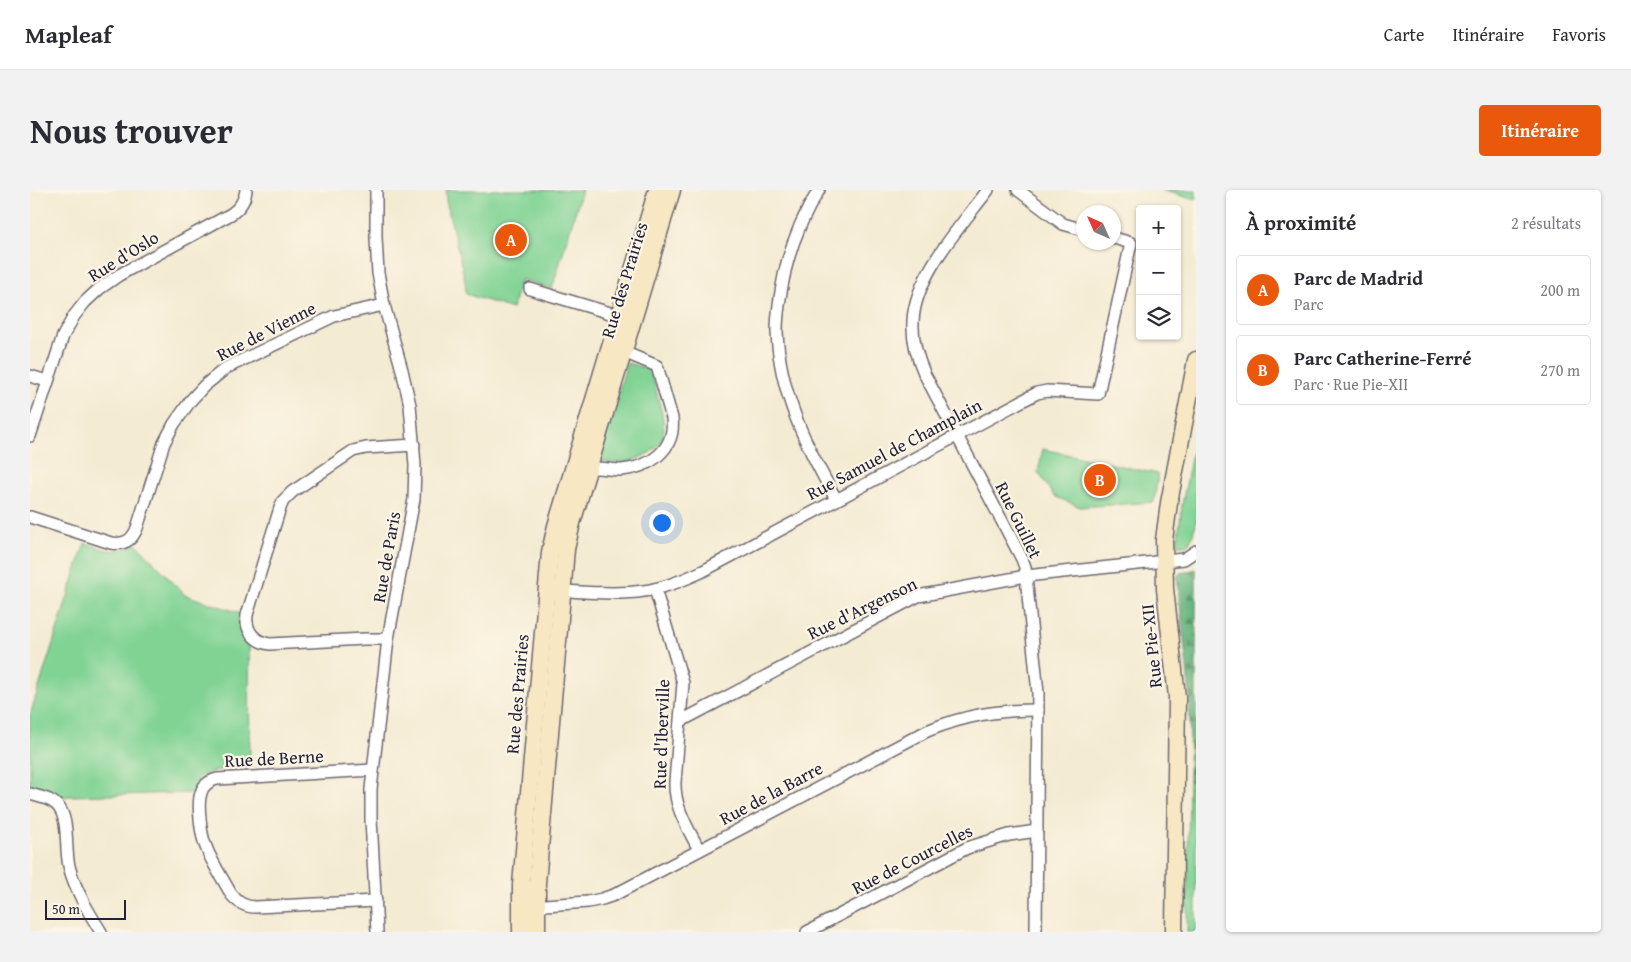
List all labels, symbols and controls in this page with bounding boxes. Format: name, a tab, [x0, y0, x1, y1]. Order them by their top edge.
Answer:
text: Mapleaf	[25, 17, 112, 52]
text: Carte	[1384, 21, 1424, 48]
text: Itinéraire	[1452, 21, 1524, 48]
text: Favoris	[1552, 21, 1606, 48]
text: Nous trouver	[30, 105, 233, 156]
button: Itinéraire	[1479, 105, 1601, 156]
north arrow	[1076, 205, 1121, 250]
map controls	[1136, 205, 1181, 340]
button: +	[1136, 205, 1181, 250]
text: À proximité	[1246, 207, 1356, 238]
text: 2 résultats	[1511, 211, 1581, 235]
street label: Rue des Prairies	[594, 219, 654, 341]
pin: A	[495, 221, 527, 259]
street label: Rue d'Oslo	[82, 224, 164, 288]
button: −	[1136, 250, 1181, 295]
text: Parc de Madrid	[1294, 264, 1423, 292]
text: A	[1258, 278, 1268, 302]
text: 200 m	[1540, 278, 1580, 302]
text: Parc	[1294, 292, 1324, 316]
street label: Rue de Vienne	[212, 294, 320, 368]
button: layers	[1136, 295, 1181, 340]
text: Parc Catherine-Ferré	[1294, 344, 1472, 372]
text: B	[1258, 358, 1268, 382]
text: 270 m	[1540, 358, 1580, 382]
text: Parc · Rue Pie-XII	[1294, 372, 1408, 396]
street label: Rue Samuel de Champlain	[801, 391, 987, 507]
pin: B	[1084, 461, 1116, 499]
street label: Rue Guillet	[989, 477, 1050, 564]
street label: Rue de Paris	[365, 509, 407, 605]
your location	[649, 510, 675, 536]
street label: Rue d'Argenson	[803, 570, 921, 646]
street label: Rue Pie-XII	[1133, 603, 1169, 689]
street label: Rue des Prairies	[498, 633, 536, 755]
street label: Rue d'Iberville	[646, 679, 676, 789]
street label: Rue de Berne	[224, 742, 324, 774]
street label: Rue de la Barre	[714, 754, 828, 832]
street label: Rue de Courcelles	[847, 817, 977, 901]
scale bar	[45, 897, 126, 920]
text: 50 m	[52, 899, 80, 919]

